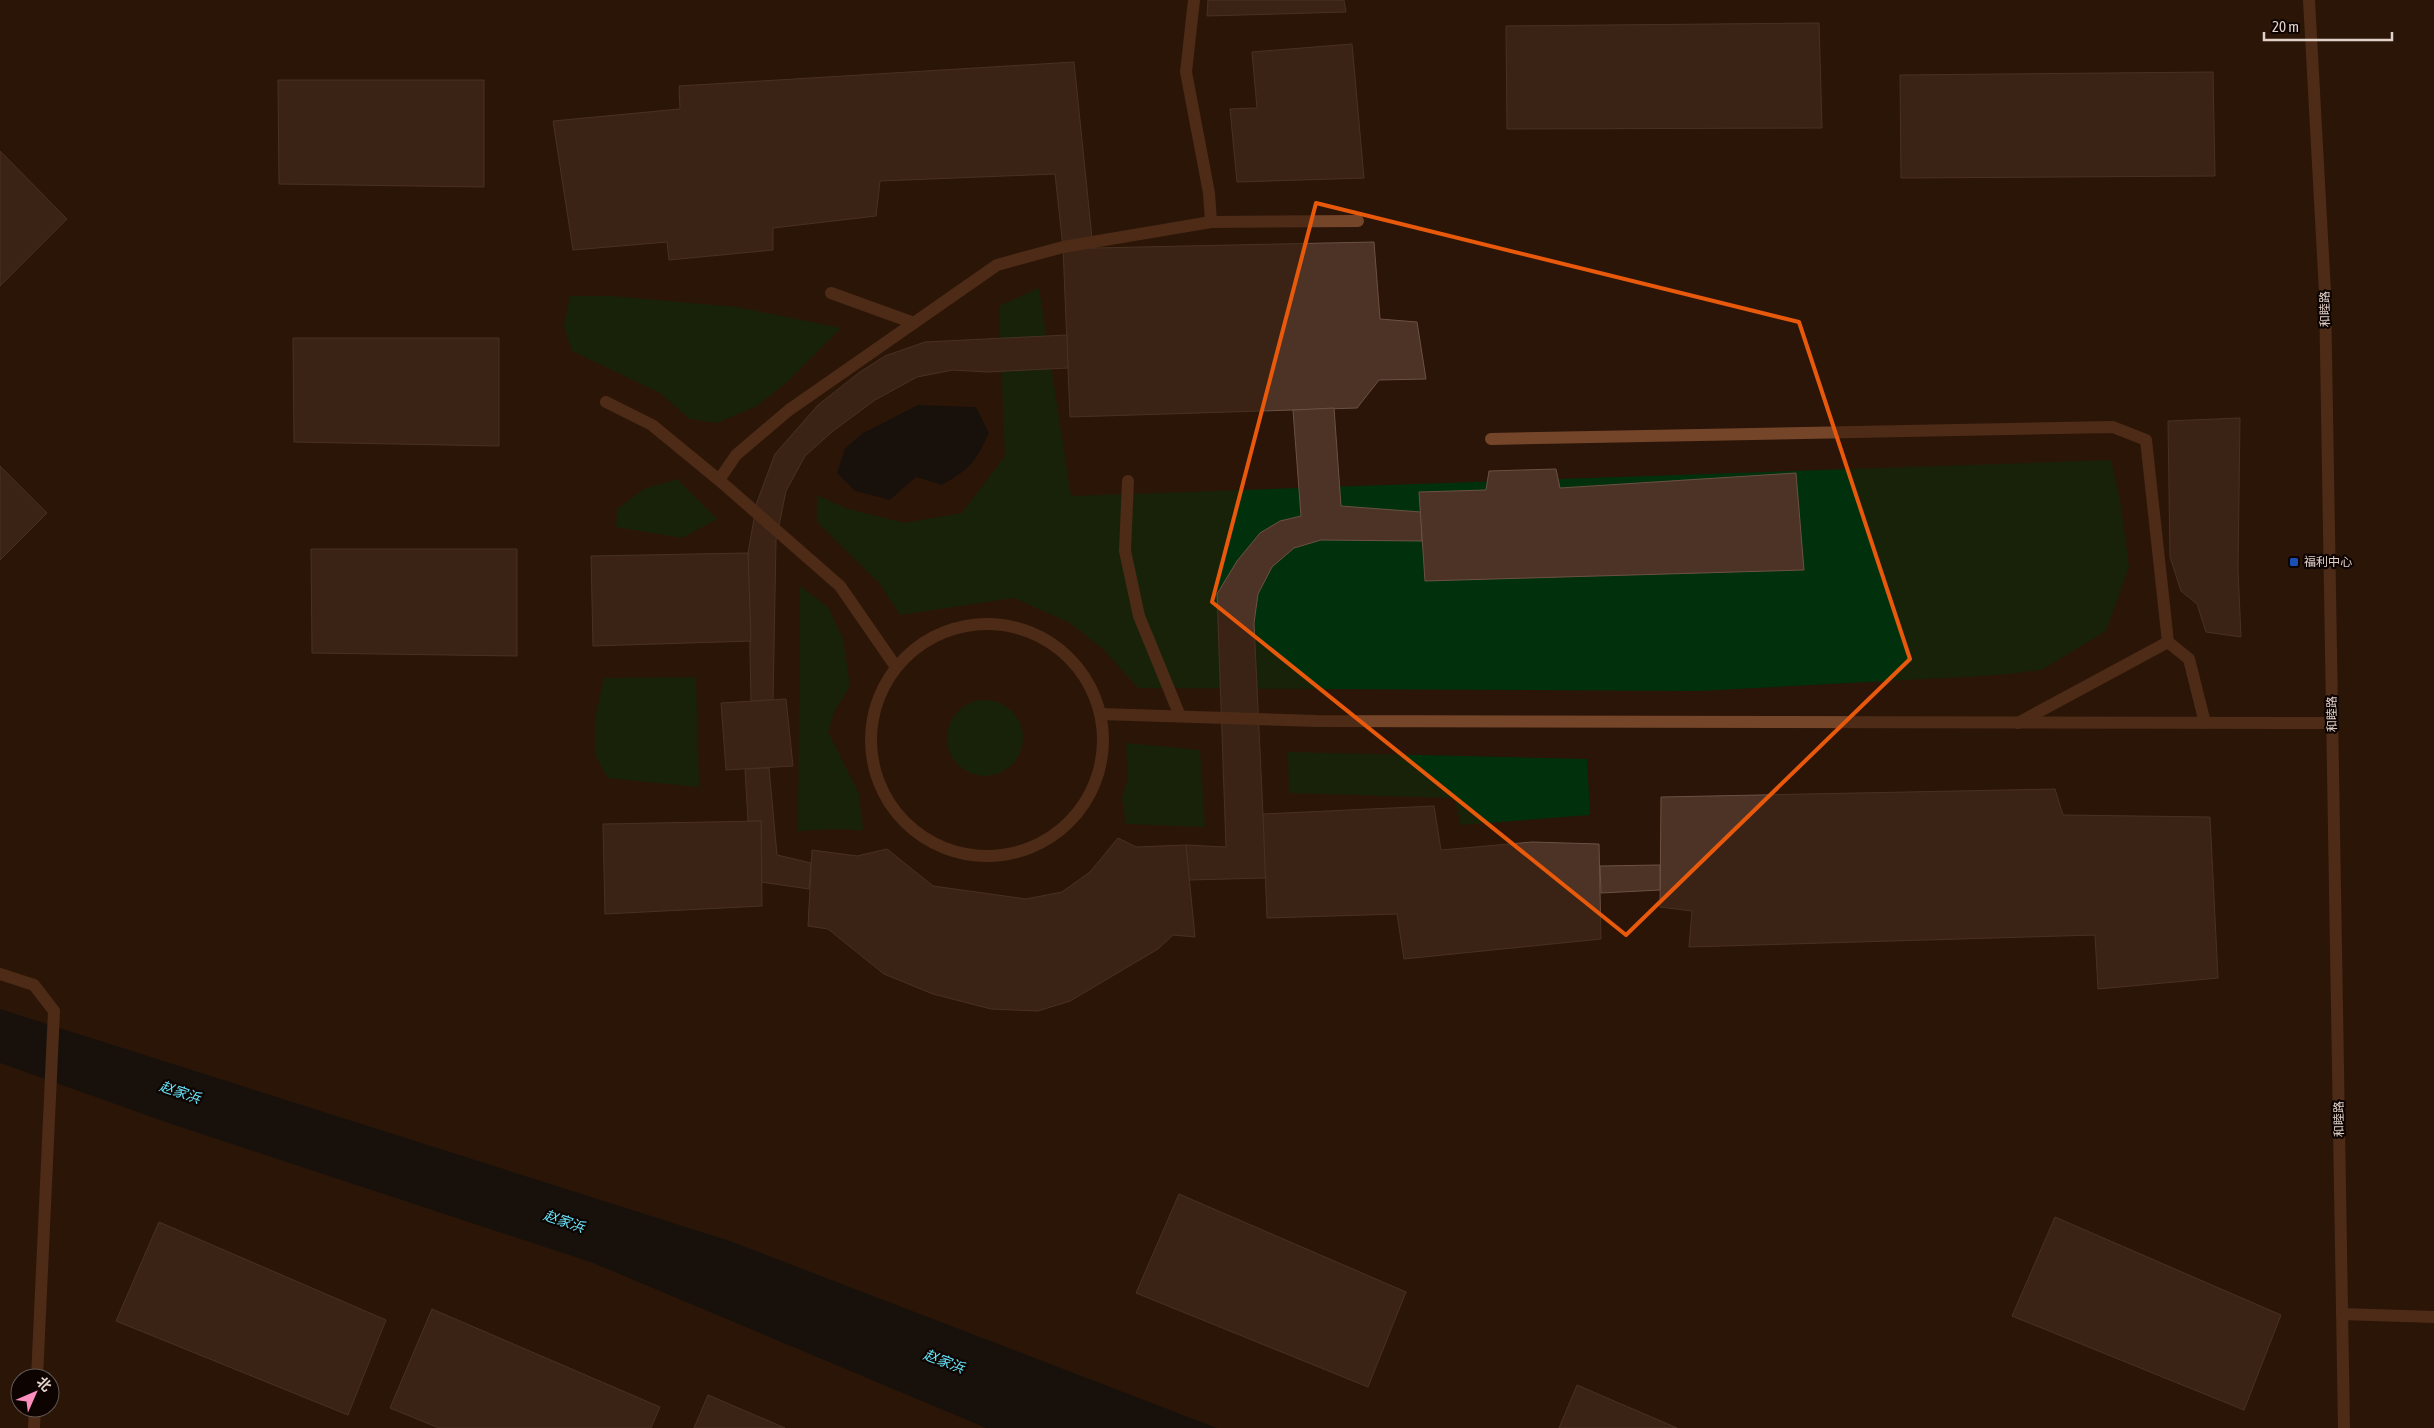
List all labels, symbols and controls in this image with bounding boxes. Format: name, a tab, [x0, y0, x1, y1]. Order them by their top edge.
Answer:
scale bar	[2264, 10, 2392, 42]
text: 20 m	[2272, 18, 2299, 35]
street label: 和睦路	[2318, 291, 2332, 327]
place label: 福利中心	[2304, 555, 2352, 569]
marker: 福利中心	[2288, 556, 2300, 568]
street label: 和睦路	[2325, 696, 2339, 732]
water label: 赵家浜	[158, 1078, 203, 1107]
street label: 和睦路	[2332, 1101, 2346, 1137]
water label: 赵家浜	[542, 1207, 587, 1236]
water label: 赵家浜	[922, 1346, 967, 1376]
north arrow	[10, 1368, 60, 1418]
text: 北	[34, 1373, 55, 1394]

